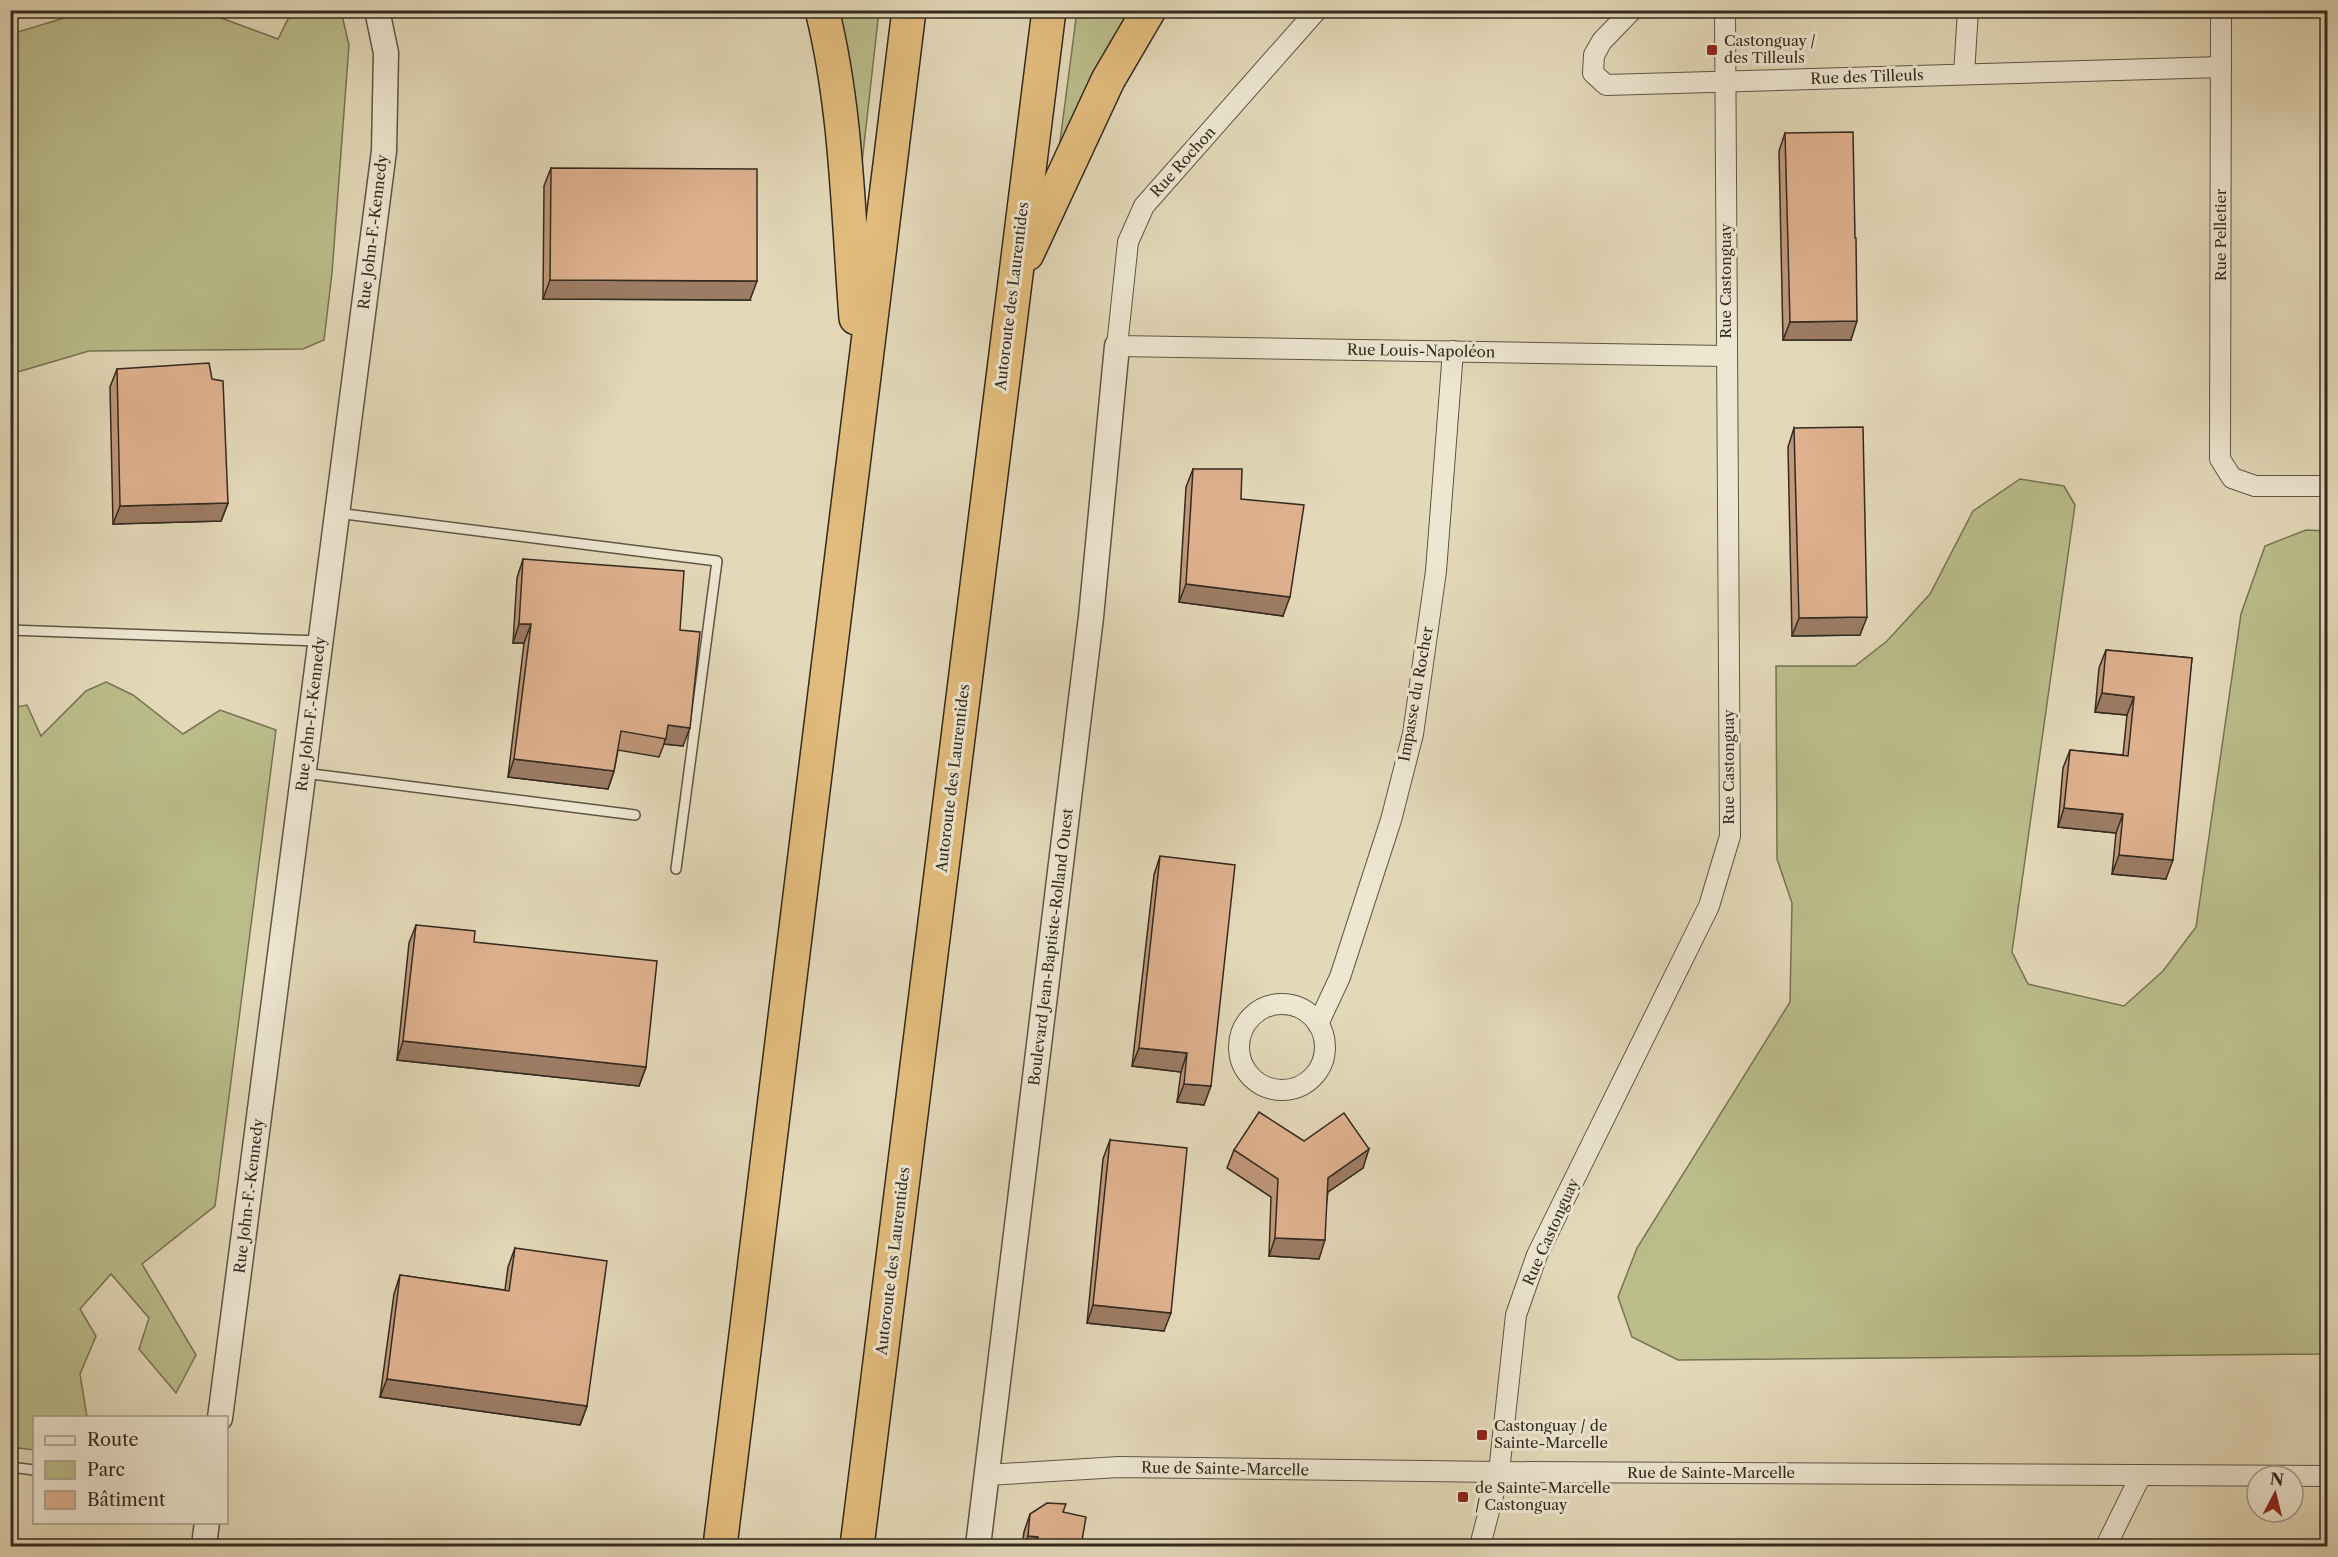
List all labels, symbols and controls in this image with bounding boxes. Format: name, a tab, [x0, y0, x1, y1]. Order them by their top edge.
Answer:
place label: Castonguay / des Tilleuls	[1724, 31, 1816, 67]
marker: Castonguay / des Tilleuls	[1705, 43, 1719, 57]
street label: Rue des Tilleuls	[1810, 65, 1924, 88]
street label: Rue Rochon	[1146, 122, 1220, 201]
street label: Rue John-F.-Kennedy	[354, 153, 392, 310]
street label: Rue Pelletier	[2211, 188, 2230, 281]
street label: Autoroute des Laurentides	[990, 201, 1032, 392]
street label: Rue Castonguay	[1716, 223, 1735, 339]
street label: Rue Louis-Napoléon	[1347, 340, 1496, 361]
street label: Impasse du Rocher	[1394, 624, 1437, 763]
street label: Rue John-F.-Kennedy	[292, 635, 330, 792]
street label: Autoroute des Laurentides	[931, 683, 973, 874]
street label: Rue Castonguay	[1719, 709, 1738, 825]
street label: Boulevard Jean-Baptiste-Rolland Ouest	[1024, 806, 1077, 1087]
street label: Rue John-F.-Kennedy	[230, 1117, 268, 1274]
street label: Autoroute des Laurentides	[871, 1166, 913, 1357]
street label: Rue Castonguay	[1518, 1175, 1583, 1288]
legend	[33, 1416, 228, 1524]
place label: Castonguay / de Sainte-Marcelle	[1494, 1416, 1608, 1452]
marker: Castonguay / de Sainte-Marcelle	[1475, 1428, 1489, 1442]
text: Route	[87, 1429, 139, 1451]
street label: Rue de Sainte-Marcelle	[1141, 1458, 1309, 1479]
text: Parc	[87, 1459, 125, 1481]
street label: Rue de Sainte-Marcelle	[1627, 1463, 1795, 1482]
north arrow	[2245, 1464, 2305, 1524]
text: N	[2269, 1468, 2285, 1490]
place label: de Sainte-Marcelle / Castonguay	[1475, 1478, 1610, 1514]
text: Bâtiment	[87, 1489, 166, 1511]
marker: de Sainte-Marcelle / Castonguay	[1456, 1490, 1470, 1504]

